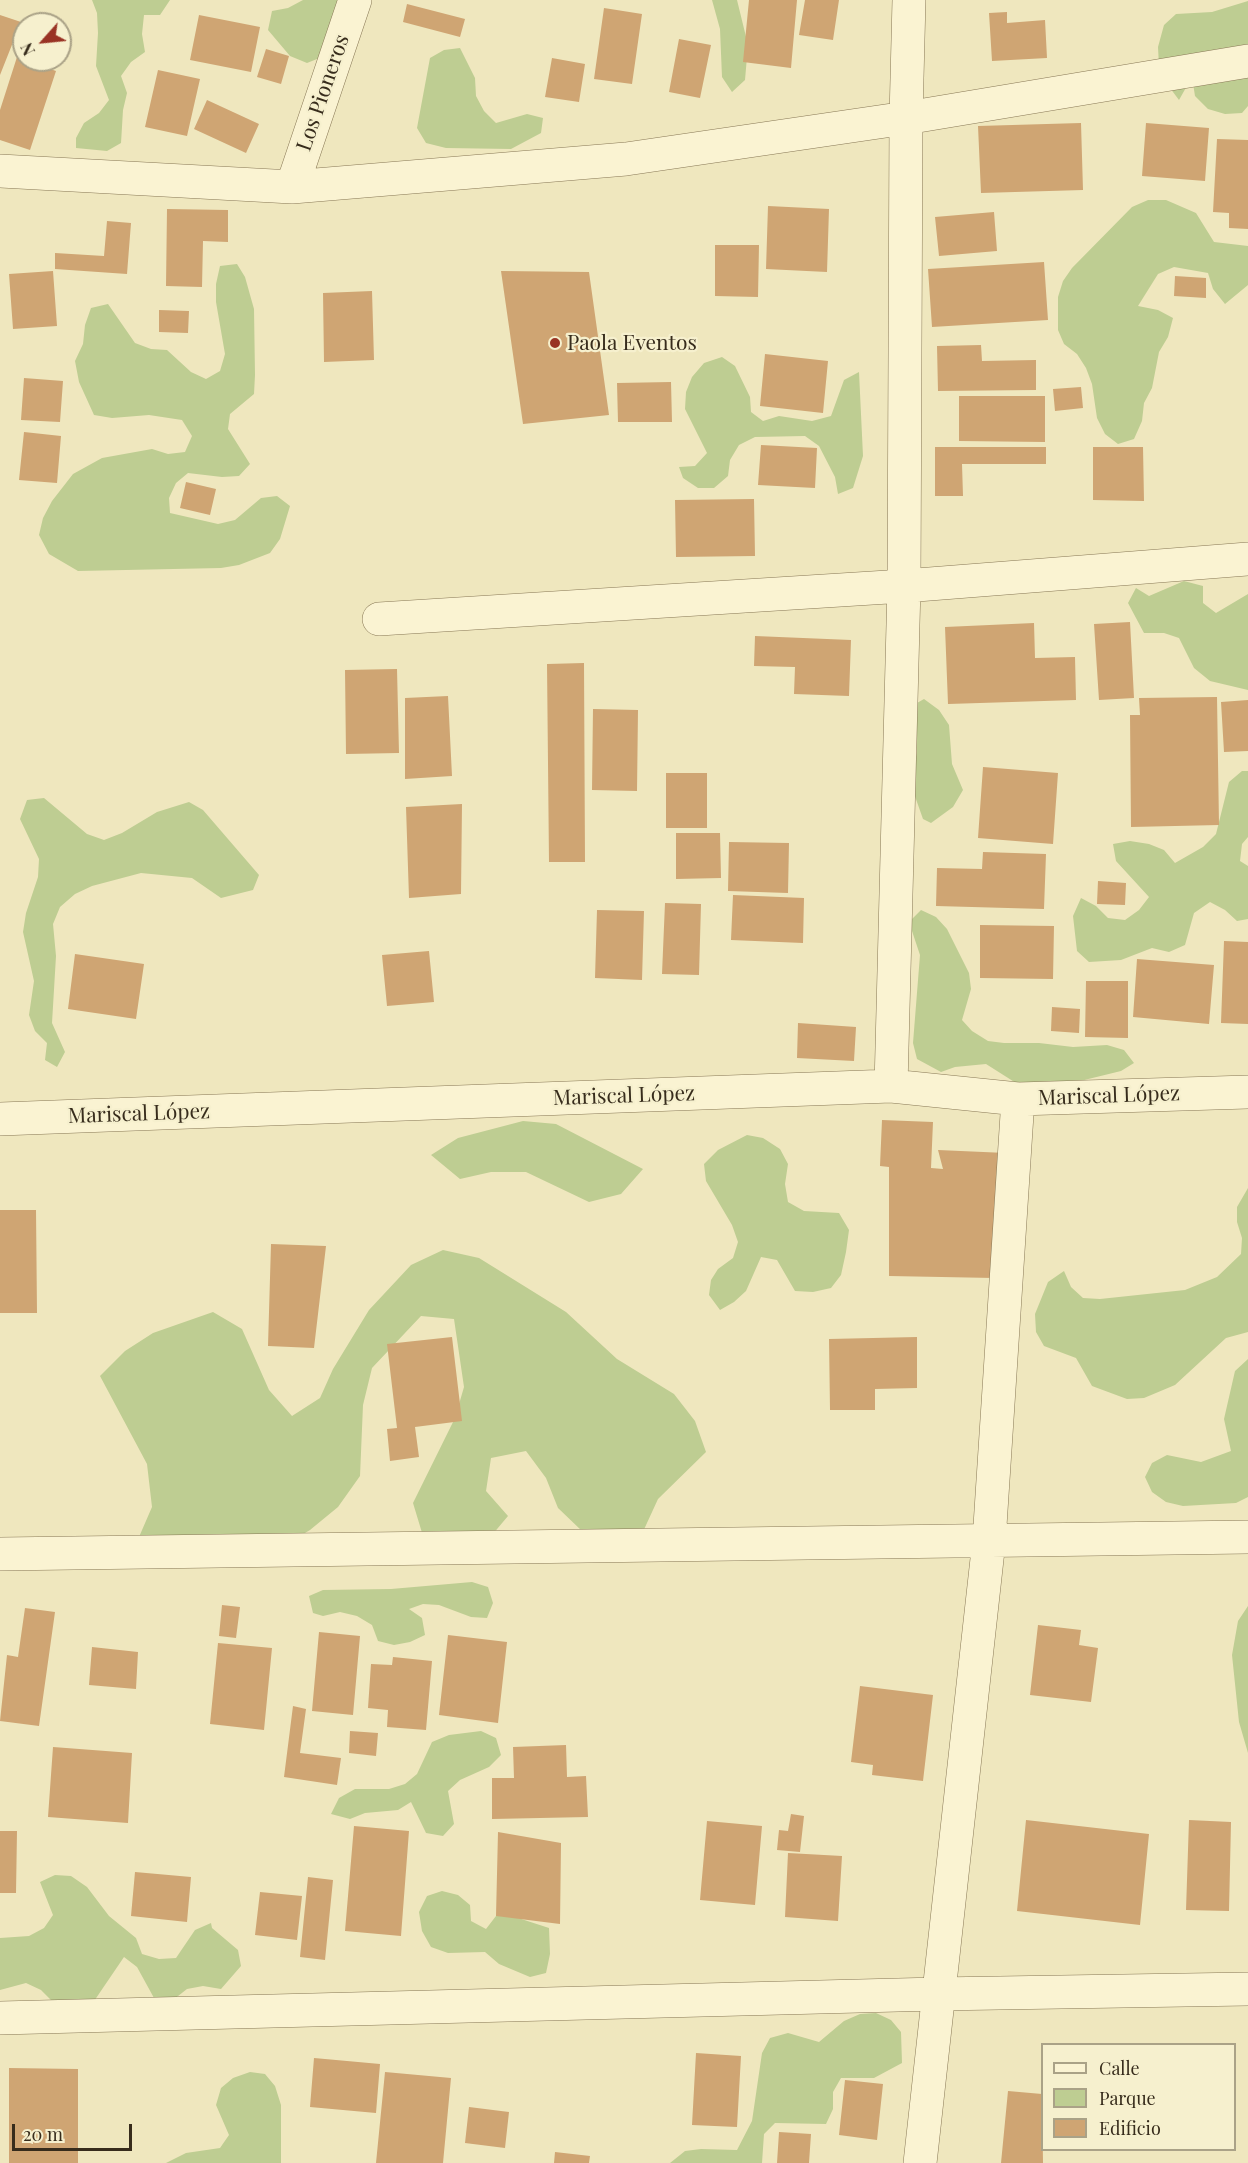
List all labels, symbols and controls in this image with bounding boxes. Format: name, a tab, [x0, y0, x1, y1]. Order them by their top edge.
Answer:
north arrow	[12, 12, 72, 72]
street label: Los Pioneros	[291, 32, 355, 154]
text: N	[15, 40, 39, 59]
place label: Paola Eventos	[567, 330, 697, 356]
marker: Paola Eventos	[548, 336, 562, 350]
street label: Mariscal López	[553, 1081, 695, 1111]
street label: Mariscal López	[1038, 1081, 1180, 1111]
street label: Mariscal López	[68, 1099, 210, 1129]
legend	[1041, 2043, 1236, 2151]
text: Calle	[1099, 2056, 1140, 2080]
text: Parque	[1099, 2086, 1156, 2110]
scale bar	[15, 2112, 135, 2150]
text: Edificio	[1099, 2116, 1161, 2140]
text: 20 m	[23, 2122, 63, 2146]

